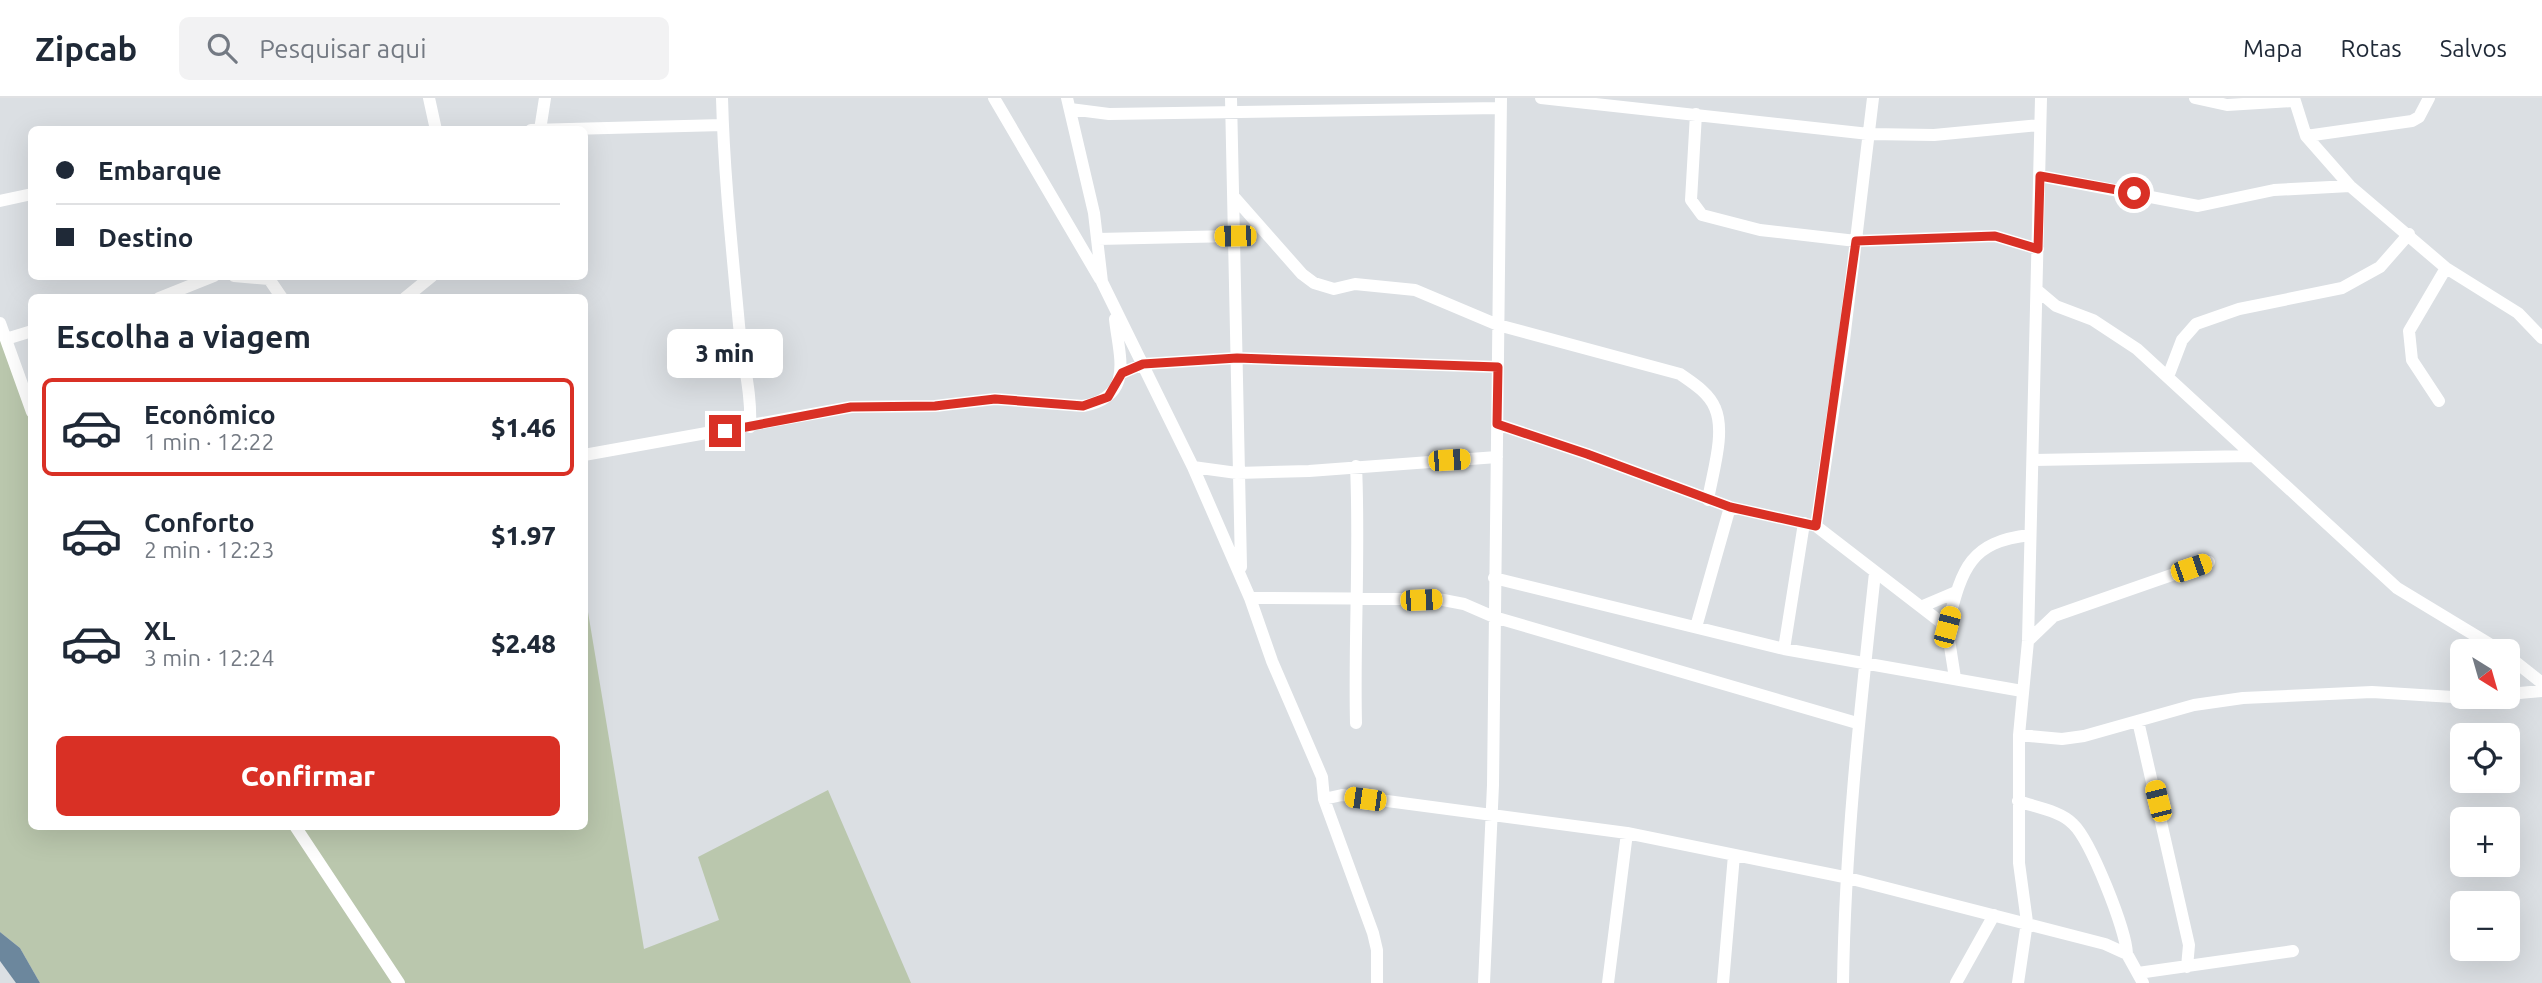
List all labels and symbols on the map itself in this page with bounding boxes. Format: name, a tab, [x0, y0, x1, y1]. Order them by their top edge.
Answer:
route start	[2118, 177, 2150, 209]
car	[1214, 225, 1257, 247]
callout: 3 min	[667, 330, 783, 378]
route end	[709, 415, 741, 447]
car	[1428, 448, 1471, 472]
car	[2168, 551, 2215, 585]
car	[1400, 589, 1443, 611]
car	[1932, 604, 1963, 650]
north arrow	[2450, 639, 2520, 709]
car	[2143, 778, 2174, 824]
car	[1343, 786, 1388, 812]

